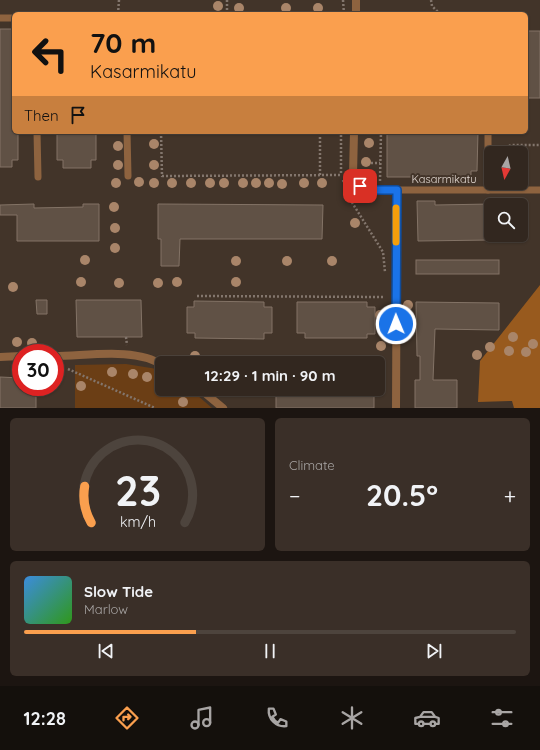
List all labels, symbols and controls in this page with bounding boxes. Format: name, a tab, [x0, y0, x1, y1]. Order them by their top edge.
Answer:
text: 70 m	[90, 25, 156, 60]
icon: left	[24, 28, 76, 80]
text: Kasarmikatu	[90, 60, 197, 83]
icon: arrive	[67, 104, 89, 126]
text: Then	[24, 106, 59, 125]
north arrow	[484, 146, 528, 190]
map controls	[484, 146, 528, 242]
pin	[343, 169, 377, 203]
street label: Kasarmikatu	[411, 172, 477, 186]
icon: arrive	[349, 175, 371, 197]
button: search	[484, 198, 528, 242]
position arrow	[375, 303, 417, 345]
speed limit sign: 30	[12, 344, 64, 396]
text: 12:29 · 1 min · 90 m	[204, 366, 336, 385]
text: Climate	[289, 457, 335, 473]
text: 23	[114, 463, 161, 515]
text: 20.5°	[366, 476, 438, 514]
text: −	[289, 482, 300, 510]
text: +	[504, 482, 516, 510]
text: km/h	[119, 512, 156, 530]
text: Slow Tide	[84, 582, 153, 601]
text: Marlow	[84, 601, 128, 617]
icon: previous	[95, 640, 117, 662]
icon: pause	[259, 640, 281, 662]
icon: next	[423, 640, 445, 662]
icon: directions	[113, 704, 141, 732]
icon: music	[188, 704, 216, 732]
icon: phone	[263, 704, 291, 732]
icon: climate	[338, 704, 366, 732]
icon: car	[413, 704, 441, 732]
icon: filters	[488, 704, 516, 732]
text: 12:28	[24, 707, 66, 730]

